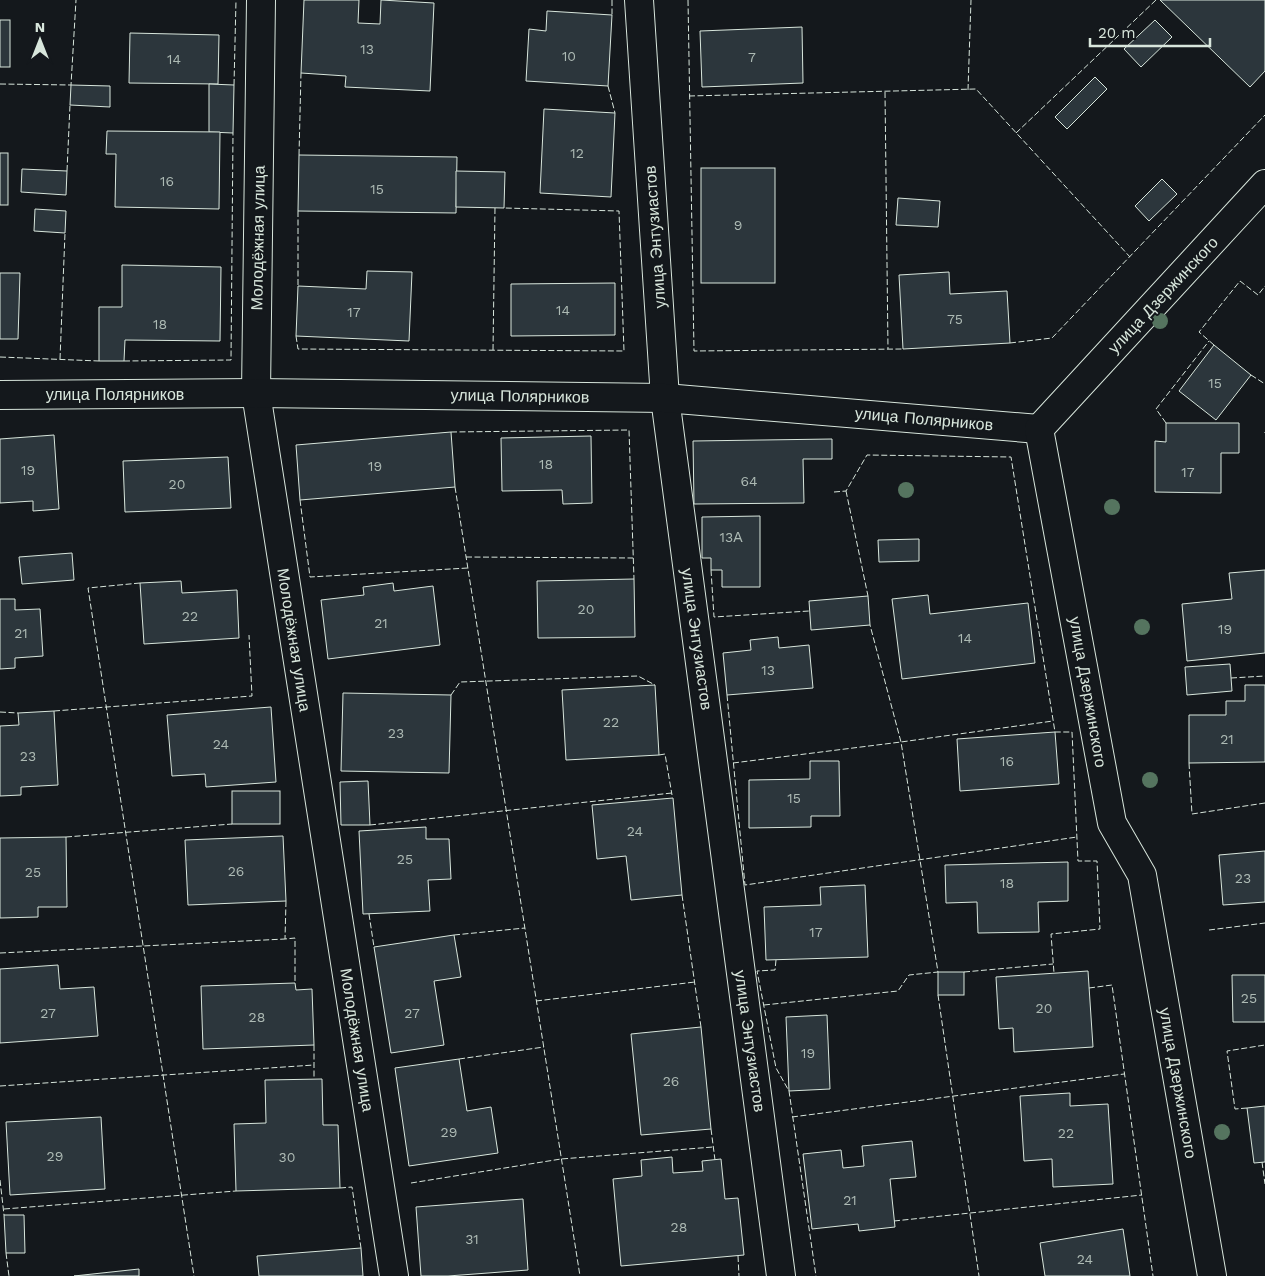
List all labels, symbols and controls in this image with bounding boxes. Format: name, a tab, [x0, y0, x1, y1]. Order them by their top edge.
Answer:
north arrow	[15, 15, 65, 65]
scale bar	[1090, 15, 1210, 47]
text: N	[35, 19, 45, 35]
text: 20 m	[1098, 24, 1136, 42]
house number: 13	[360, 41, 374, 57]
house number: 10	[562, 48, 576, 64]
house number: 7	[748, 49, 756, 65]
house number: 14	[167, 51, 181, 67]
house number: 12	[570, 145, 584, 161]
street label: Молодёжная улица	[247, 165, 269, 311]
street label: улица Энтузиастов	[641, 165, 669, 309]
house number: 16	[160, 173, 174, 189]
house number: 15	[370, 181, 384, 197]
house number: 9	[734, 217, 742, 233]
street label: улица Дзержинского	[1104, 233, 1222, 357]
house number: 14	[556, 302, 570, 318]
house number: 17	[347, 304, 361, 320]
house number: 75	[947, 311, 963, 327]
house number: 18	[153, 316, 167, 332]
house number: 15	[1208, 375, 1222, 391]
street label: улица Полярников	[46, 385, 184, 404]
street label: улица Полярников	[450, 385, 590, 407]
street label: улица Полярников	[854, 403, 994, 435]
house number: 18	[539, 456, 553, 472]
house number: 19	[368, 458, 382, 474]
house number: 19	[21, 462, 35, 478]
house number: 17	[1181, 464, 1195, 480]
house number: 64	[740, 473, 758, 489]
house number: 20	[169, 476, 185, 492]
house number: 13А	[720, 529, 743, 545]
street label: Молодёжная улица	[273, 567, 315, 713]
street label: улица Энтузиастов	[678, 567, 716, 711]
house number: 20	[578, 601, 594, 617]
house number: 22	[182, 608, 198, 624]
house number: 21	[374, 615, 388, 631]
street label: улица Дзержинского	[1065, 615, 1111, 769]
house number: 19	[1218, 621, 1232, 637]
house number: 21	[14, 625, 28, 641]
house number: 14	[958, 630, 972, 646]
house number: 13	[761, 662, 775, 678]
house number: 22	[603, 714, 619, 730]
house number: 23	[388, 725, 404, 741]
house number: 21	[1220, 731, 1234, 747]
house number: 24	[213, 736, 229, 752]
house number: 23	[20, 748, 36, 764]
house number: 16	[1000, 753, 1014, 769]
house number: 15	[787, 790, 801, 806]
house number: 24	[627, 823, 643, 839]
house number: 25	[397, 851, 413, 867]
house number: 26	[228, 863, 244, 879]
house number: 25	[25, 864, 41, 880]
house number: 23	[1235, 870, 1251, 886]
house number: 18	[1000, 875, 1014, 891]
house number: 17	[809, 924, 823, 940]
street label: Молодёжная улица	[336, 967, 378, 1113]
street label: улица Энтузиастов	[731, 969, 769, 1113]
house number: 25	[1241, 990, 1257, 1006]
house number: 20	[1036, 1000, 1052, 1016]
house number: 27	[40, 1005, 56, 1021]
house number: 27	[404, 1005, 420, 1021]
street label: улица Дзержинского	[1155, 1006, 1201, 1160]
house number: 28	[249, 1009, 265, 1025]
house number: 19	[801, 1045, 815, 1061]
house number: 26	[663, 1073, 679, 1089]
house number: 29	[441, 1124, 457, 1140]
house number: 22	[1058, 1125, 1074, 1141]
house number: 29	[47, 1148, 63, 1164]
house number: 30	[279, 1149, 295, 1165]
house number: 21	[843, 1192, 857, 1208]
house number: 28	[671, 1219, 687, 1235]
house number: 31	[465, 1231, 479, 1247]
house number: 24	[1077, 1251, 1093, 1267]

